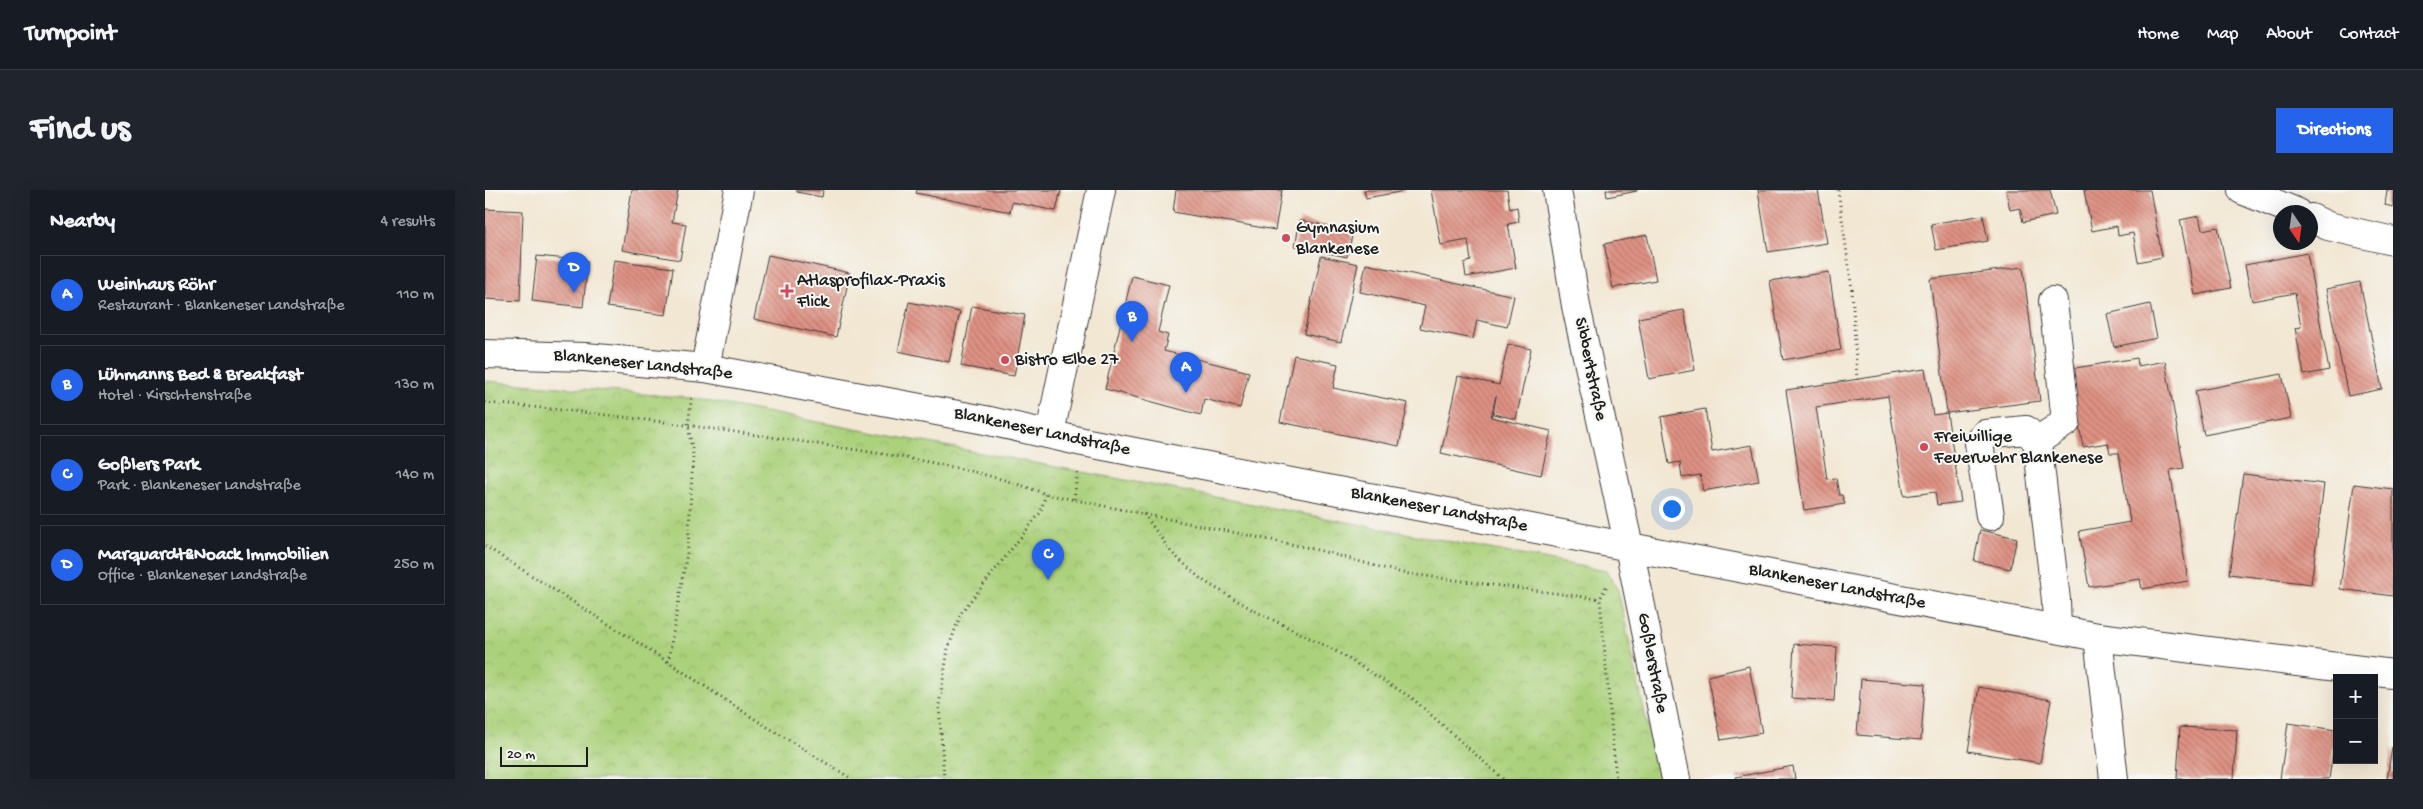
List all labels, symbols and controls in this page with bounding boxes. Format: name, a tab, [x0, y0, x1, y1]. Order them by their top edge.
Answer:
text: Turnpoint	[25, 20, 116, 49]
text: Home	[2137, 24, 2179, 45]
text: Map	[2207, 24, 2238, 45]
text: About	[2266, 24, 2312, 45]
text: Contact	[2340, 24, 2398, 45]
button: Directions	[2276, 108, 2393, 153]
text: Find us	[30, 110, 130, 151]
north arrow	[2273, 205, 2318, 250]
text: Nearby	[50, 210, 115, 235]
text: 4 results	[380, 213, 435, 232]
place label: Gymnasium Blankenese	[1295, 218, 1380, 260]
marker: Gymnasium Blankenese	[1280, 232, 1292, 244]
pin: D	[558, 252, 590, 293]
place label: Atlasprofilax-Praxis Flick	[796, 271, 946, 313]
text: Weinhaus Röhr	[98, 274, 215, 297]
marker: Atlasprofilax-Praxis Flick	[781, 285, 793, 297]
text: A	[62, 286, 72, 305]
text: 110 m	[397, 286, 434, 305]
text: Restaurant · Blankeneser Landstraße	[98, 297, 344, 316]
pin: B	[1116, 301, 1148, 342]
street label: Sibbertstraße	[1569, 316, 1611, 423]
street label: Blankeneser Landstraße	[552, 345, 734, 385]
place label: Bistro Elbe 27	[1014, 350, 1119, 371]
pin: A	[1170, 352, 1202, 393]
marker: Bistro Elbe 27	[999, 354, 1011, 366]
text: Lühmanns Bed & Breakfast	[98, 364, 302, 387]
text: B	[63, 376, 71, 395]
text: 130 m	[395, 376, 434, 395]
text: Hotel · Kirschtenstraße	[98, 387, 252, 406]
street label: Blankeneser Landstraße	[951, 403, 1133, 461]
place label: Freiwillige Feuerwehr Blankenese	[1933, 427, 2104, 469]
marker: Freiwillige Feuerwehr Blankenese	[1918, 441, 1930, 453]
text: Goßlers Park	[98, 454, 200, 477]
text: C	[63, 466, 71, 485]
text: 140 m	[396, 466, 434, 485]
text: Park · Blankeneser Landstraße	[98, 477, 301, 496]
street label: Blankeneser Landstraße	[1348, 482, 1530, 538]
your location	[1659, 496, 1685, 522]
pin: C	[1032, 539, 1064, 580]
text: Marquardt&Noack Immobilien	[98, 544, 329, 567]
text: D	[62, 556, 72, 575]
text: 250 m	[394, 556, 434, 575]
street label: Blankeneser Landstraße	[1746, 559, 1928, 615]
text: Office · Blankeneser Landstraße	[98, 567, 307, 586]
street label: Goßlerstraße	[1632, 611, 1672, 716]
map controls	[2333, 674, 2378, 764]
button: +	[2333, 674, 2378, 719]
button: −	[2333, 719, 2378, 764]
scale bar	[500, 744, 587, 767]
text: 20 m	[507, 747, 535, 764]

